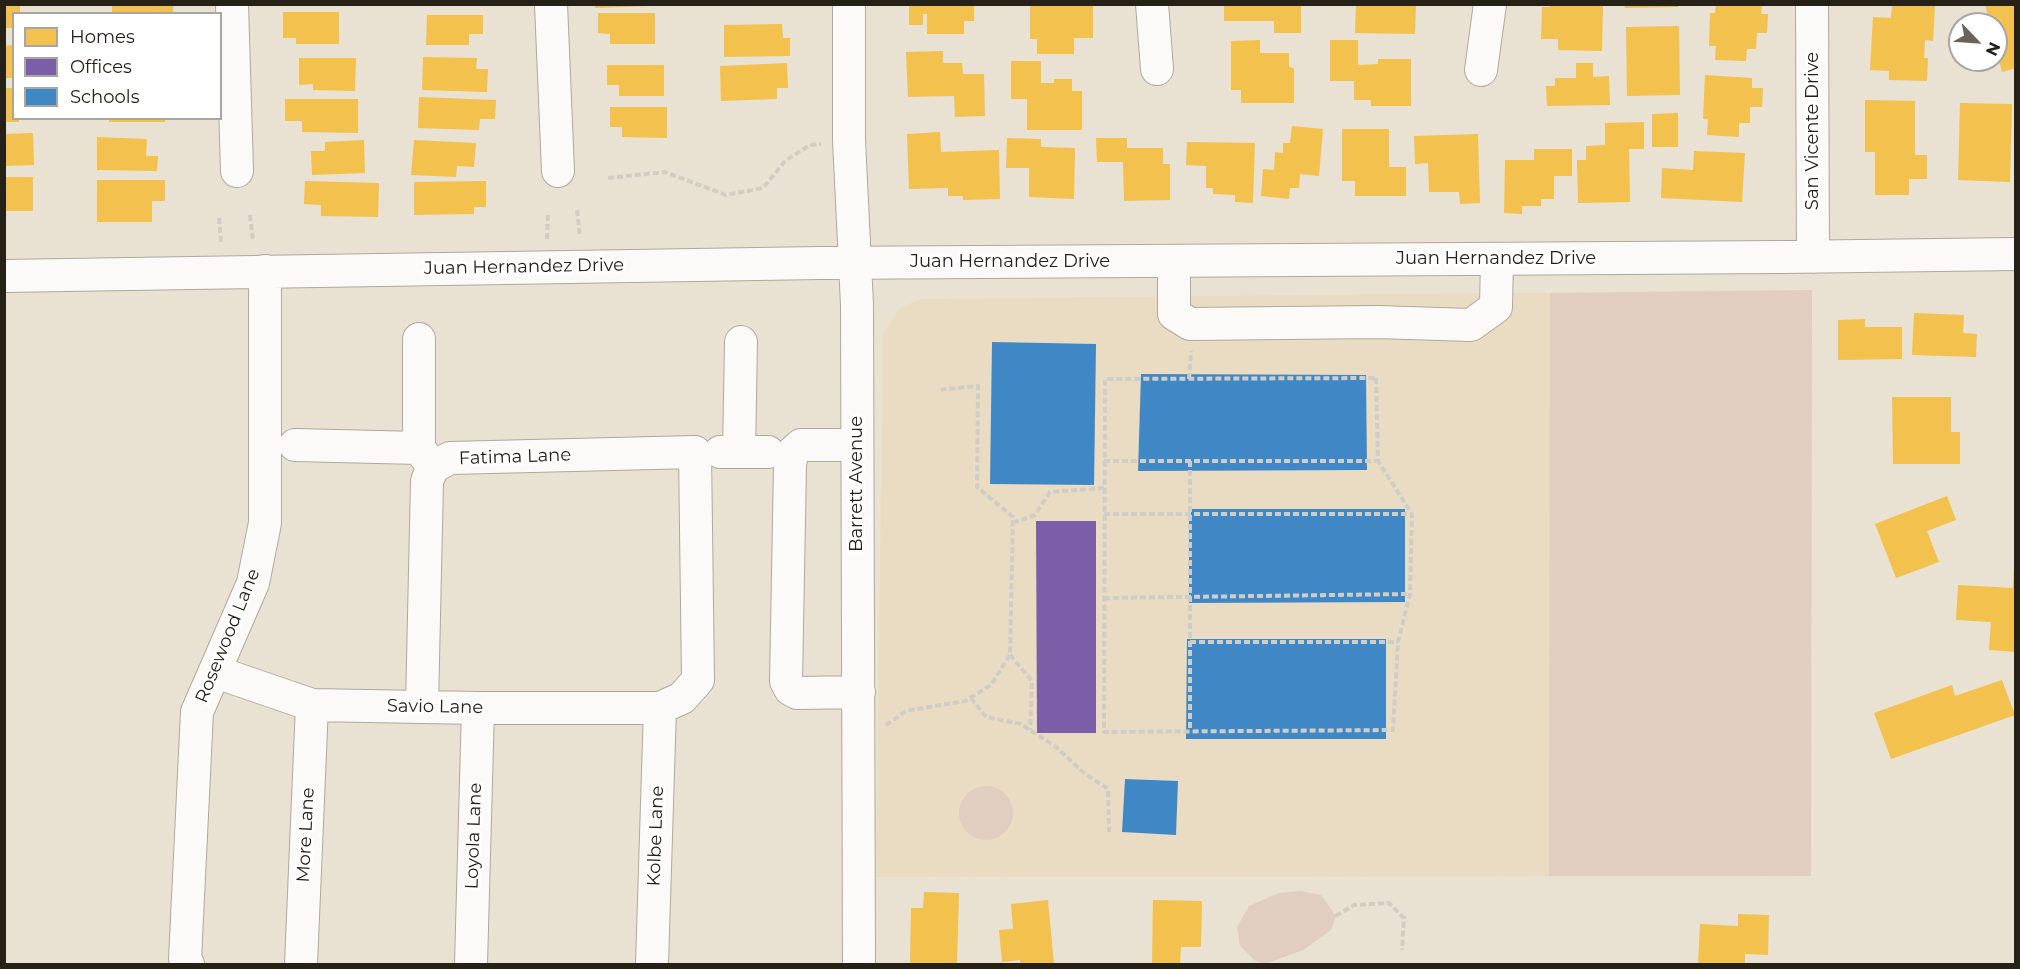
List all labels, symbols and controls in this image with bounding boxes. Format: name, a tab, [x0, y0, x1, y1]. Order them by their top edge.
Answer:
legend	[12, 12, 222, 120]
north arrow	[1948, 12, 2008, 72]
text: Homes	[70, 26, 135, 48]
text: N	[1982, 39, 2004, 59]
street label: San Vicente Drive	[1802, 52, 1824, 210]
text: Offices	[70, 56, 132, 78]
text: Schools	[70, 86, 139, 108]
street label: Juan Hernandez Drive	[1396, 248, 1596, 270]
street label: Juan Hernandez Drive	[910, 251, 1110, 273]
street label: Juan Hernandez Drive	[424, 254, 624, 280]
street label: Barrett Avenue	[846, 416, 868, 552]
street label: Fatima Lane	[458, 444, 572, 470]
street label: Rosewood Lane	[191, 566, 265, 706]
street label: Savio Lane	[387, 695, 483, 719]
street label: Loyola Lane	[461, 782, 487, 890]
street label: Kolbe Lane	[643, 785, 669, 887]
street label: More Lane	[293, 787, 319, 883]

